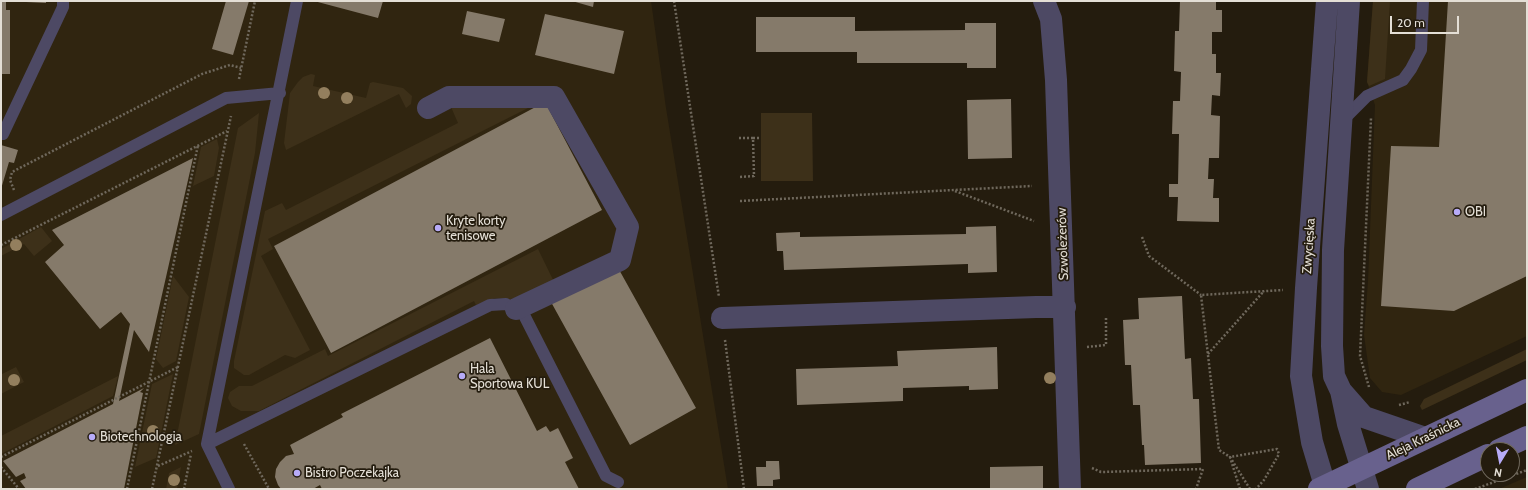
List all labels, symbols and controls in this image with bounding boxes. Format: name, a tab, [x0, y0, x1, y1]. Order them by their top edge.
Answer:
scale bar	[1392, 8, 1461, 34]
text: 20 m	[1397, 15, 1425, 30]
place label: OBI	[1465, 204, 1486, 220]
street label: Szwoleżerów	[1054, 207, 1072, 281]
marker: OBI	[1452, 207, 1462, 217]
place label: Kryte korty tenisowe	[446, 213, 506, 244]
street label: Zwycięska	[1299, 218, 1319, 274]
marker: Kryte korty tenisowe	[433, 223, 443, 233]
place label: Hala Sportowa KUL	[470, 361, 549, 392]
marker: Hala Sportowa KUL	[457, 371, 467, 381]
street label: Aleja Kraśnicka	[1383, 414, 1463, 464]
place label: Biotechnologia	[100, 429, 182, 445]
marker: Biotechnologia	[87, 432, 97, 442]
north arrow	[1480, 442, 1520, 482]
place label: Bistro Poczekajka	[305, 465, 399, 481]
text: N	[1493, 465, 1503, 480]
marker: Bistro Poczekajka	[292, 468, 302, 478]

